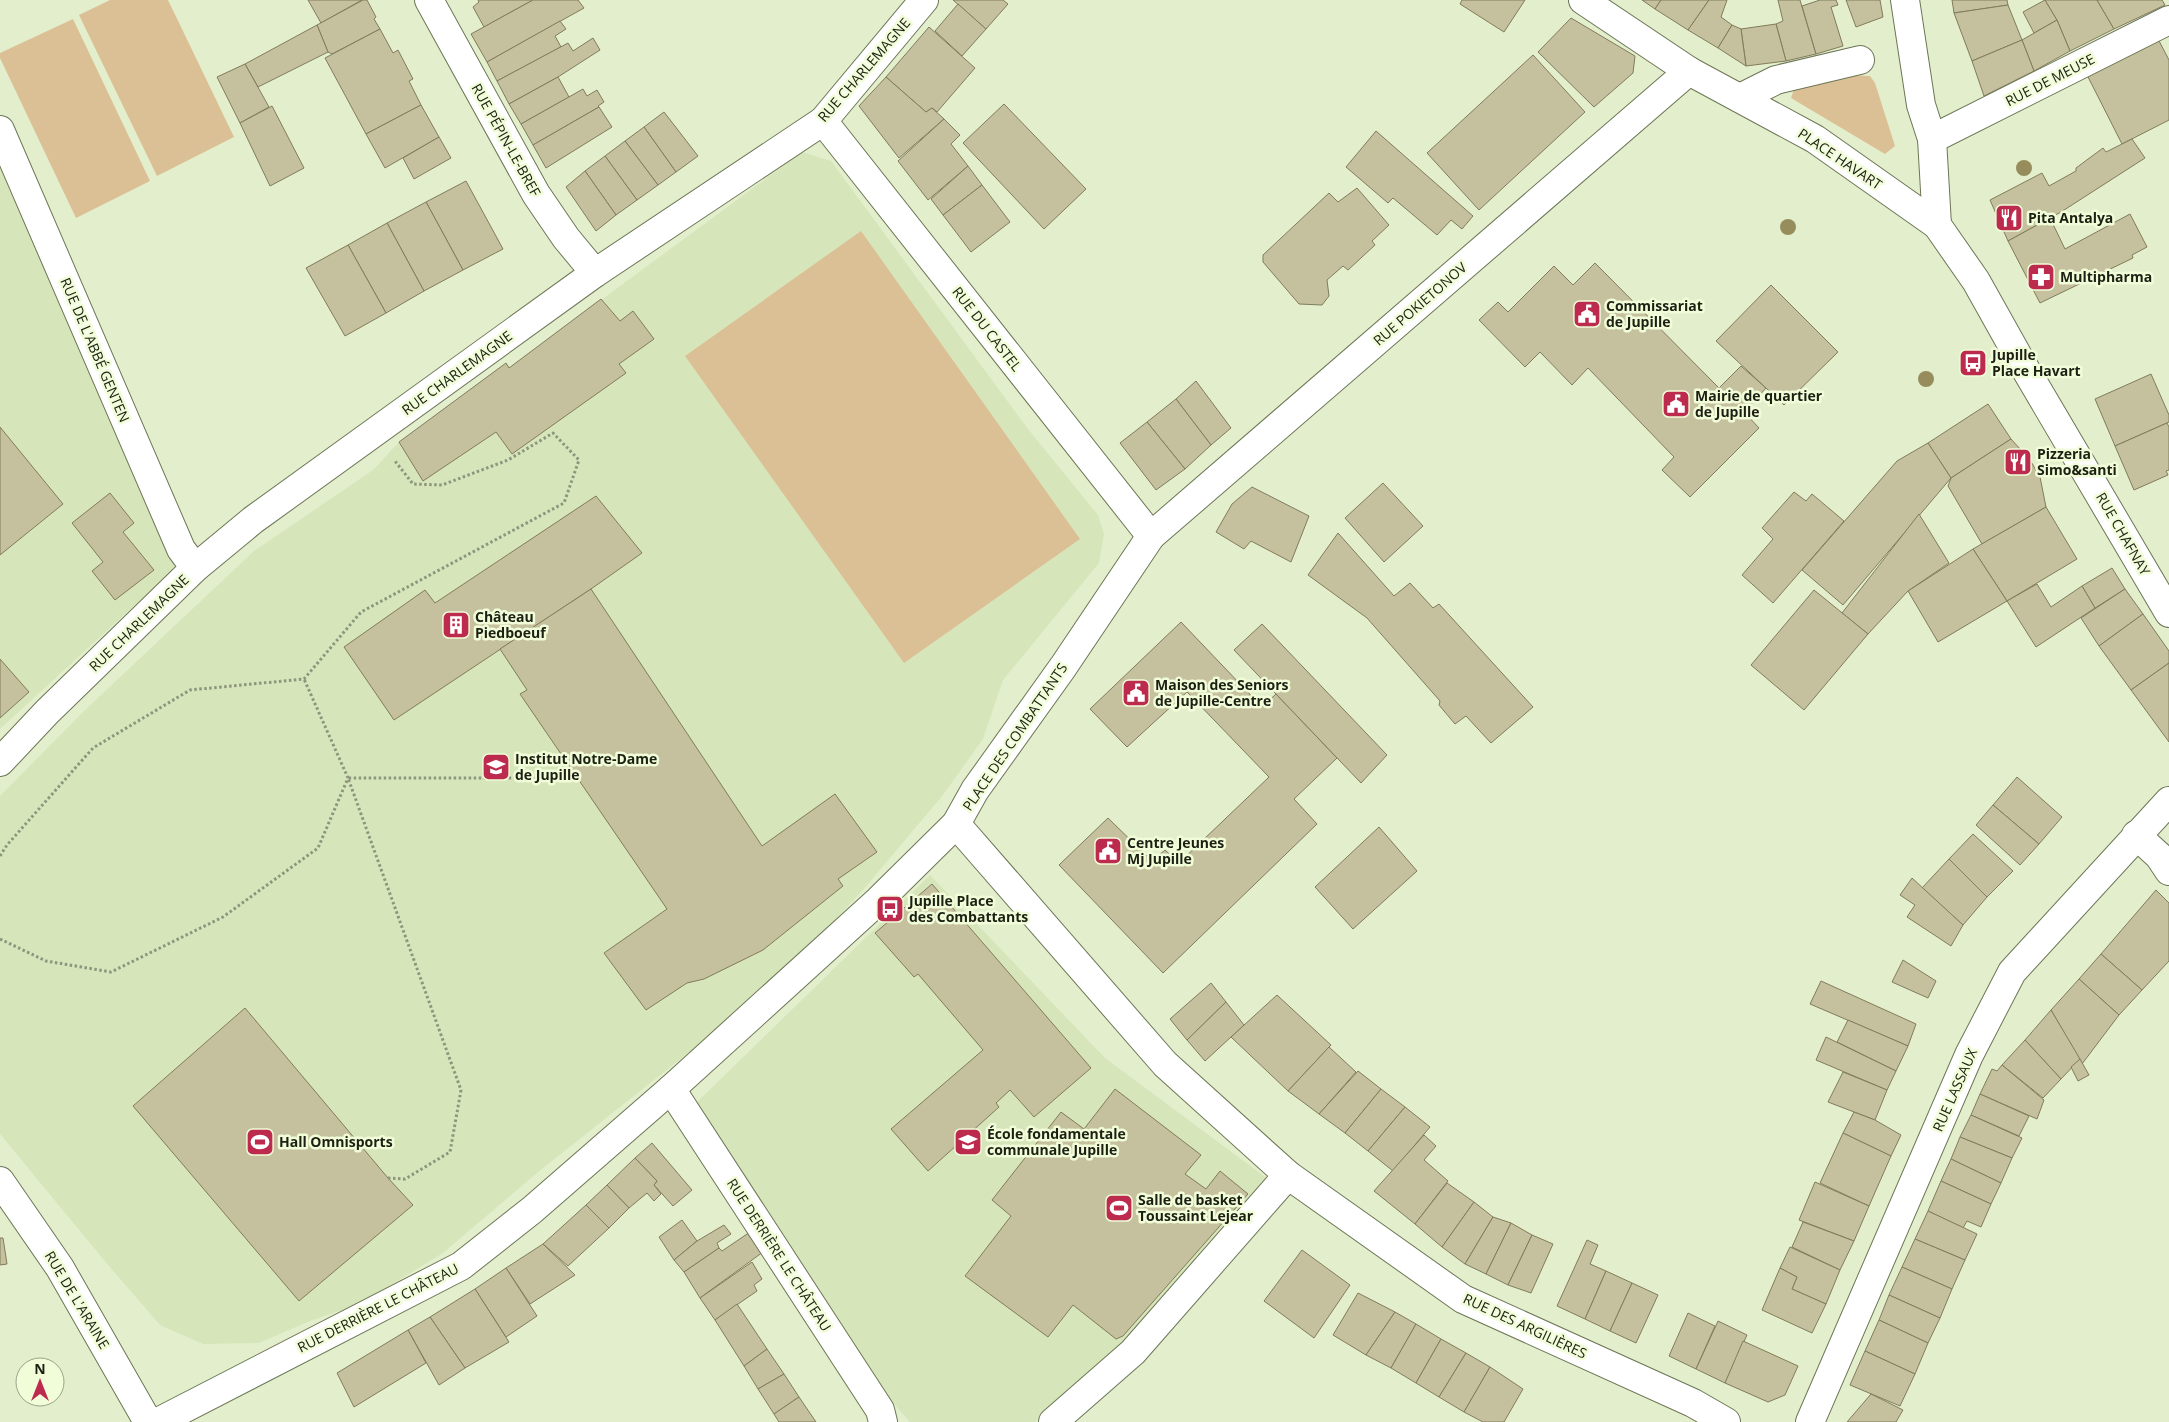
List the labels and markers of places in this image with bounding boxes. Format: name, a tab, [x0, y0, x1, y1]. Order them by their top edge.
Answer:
restaurant icon: Pita Antalya	[1994, 203, 2024, 233]
place label: Pita Antalya	[2028, 208, 2113, 227]
pharmacy icon: Multipharma	[2026, 262, 2056, 292]
place label: Multipharma	[2060, 267, 2152, 286]
place label: Commissariat de Jupille	[1606, 296, 1703, 331]
public building icon: Commissariat de Jupille	[1572, 299, 1602, 329]
place label: Jupille Place Havart	[1990, 345, 2081, 380]
bus stop icon: Jupille Place Havart	[1958, 348, 1988, 378]
place label: Mairie de quartier de Jupille	[1695, 386, 1823, 421]
public building icon: Mairie de quartier de Jupille	[1661, 389, 1691, 419]
place label: Pizzeria Simo&santi	[2037, 444, 2117, 479]
restaurant icon: Pizzeria Simo&santi	[2003, 447, 2033, 477]
place label: Château Piedboeuf	[475, 607, 547, 642]
building icon: Château Piedboeuf	[441, 610, 471, 640]
place label: Maison des Seniors de Jupille-Centre	[1155, 675, 1289, 710]
public building icon: Maison des Seniors de Jupille-Centre	[1121, 678, 1151, 708]
place label: Institut Notre-Dame de Jupille	[515, 749, 657, 784]
school or university icon: Institut Notre-Dame de Jupille	[481, 752, 511, 782]
place label: Centre Jeunes Mj Jupille	[1127, 833, 1224, 868]
public building icon: Centre Jeunes Mj Jupille	[1093, 836, 1123, 866]
place label: Jupille Place des Combattants	[907, 891, 1028, 926]
bus stop icon: Jupille Place des Combattants	[875, 894, 905, 924]
place label: École fondamentale communale Jupille	[987, 1124, 1126, 1159]
sports icon: Hall Omnisports	[245, 1127, 275, 1157]
school or university icon: École fondamentale communale Jupille	[953, 1127, 983, 1157]
place label: Hall Omnisports	[279, 1132, 393, 1151]
place label: Salle de basket Toussaint Lejear	[1138, 1190, 1254, 1225]
sports icon: Salle de basket Toussaint Lejear	[1104, 1193, 1134, 1223]

